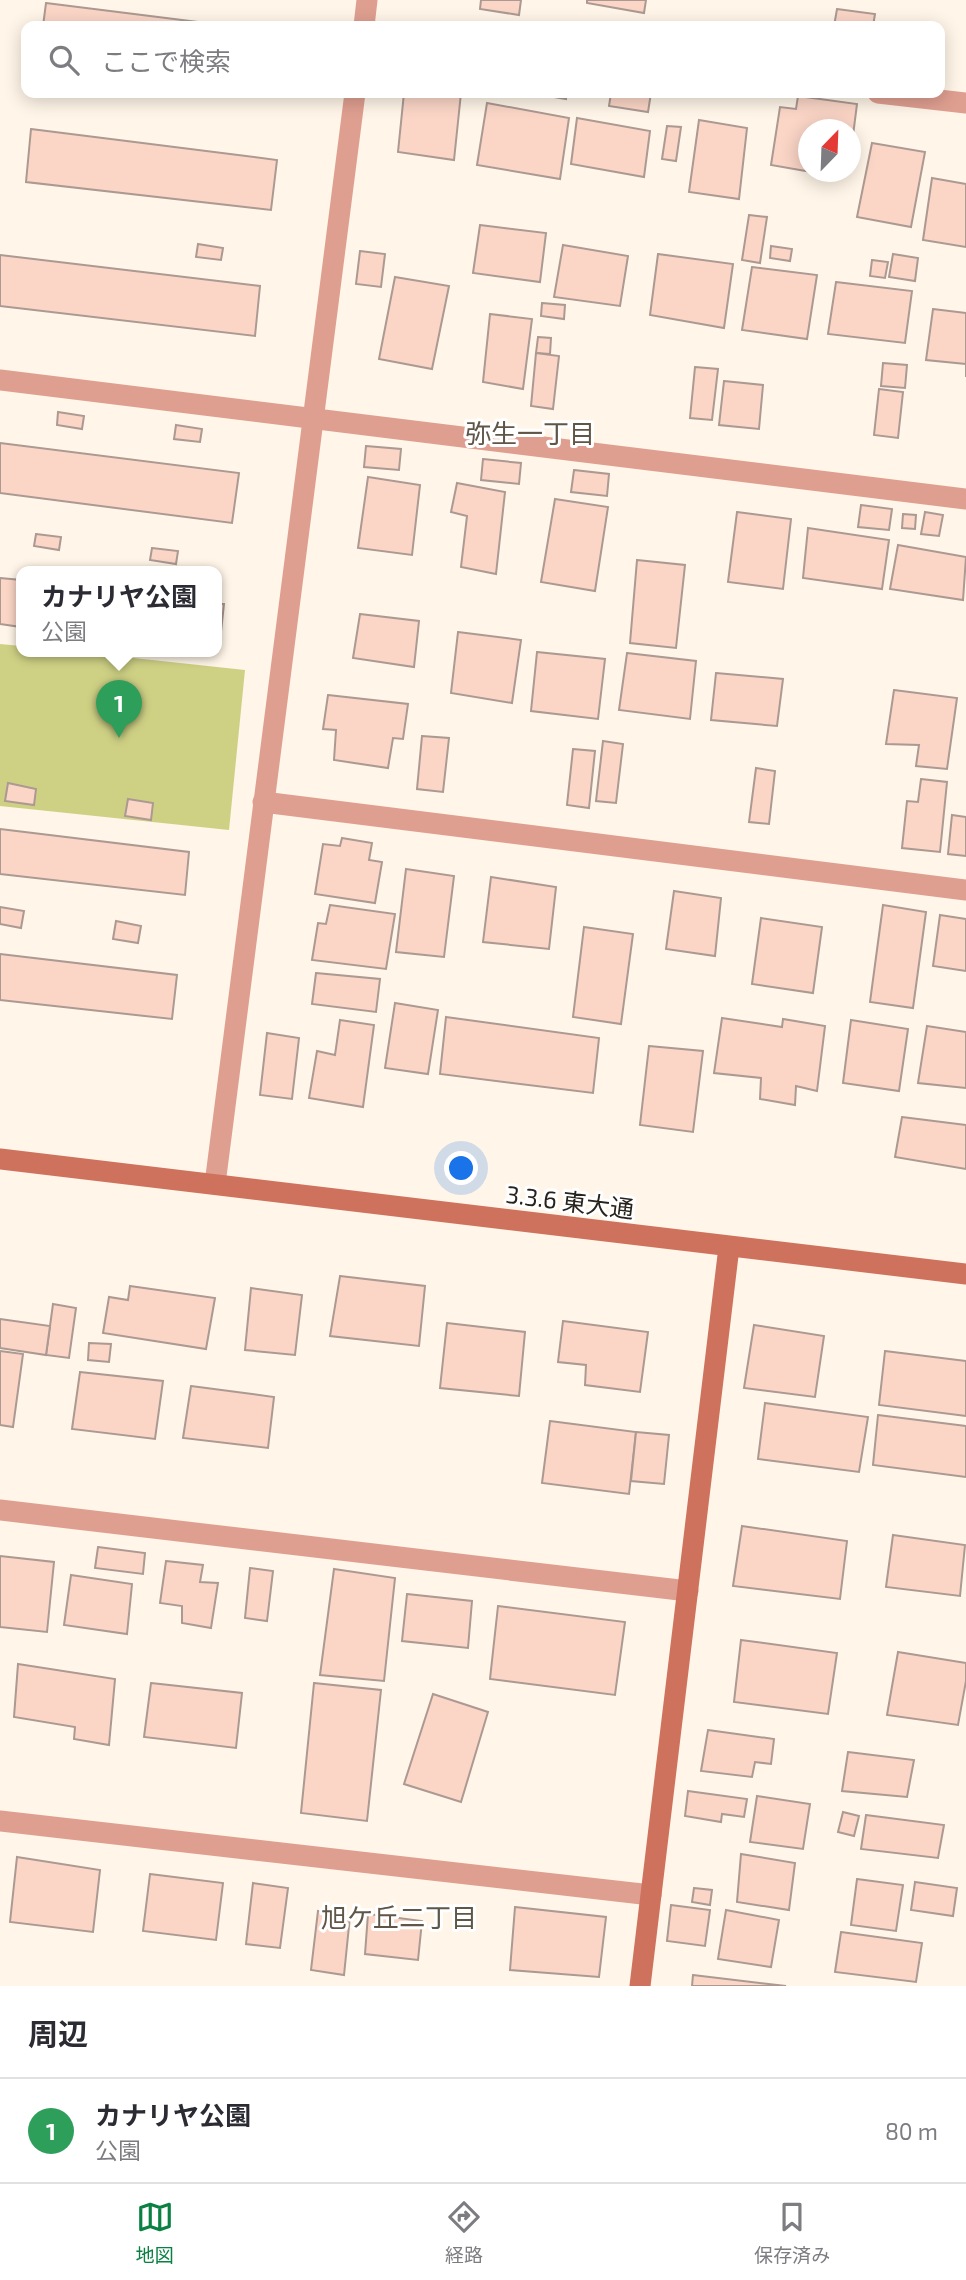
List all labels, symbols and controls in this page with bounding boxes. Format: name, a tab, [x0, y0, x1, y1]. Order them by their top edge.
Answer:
search box	[21, 21, 945, 98]
icon: search	[45, 41, 83, 79]
text: ここで検索	[101, 45, 231, 76]
north arrow	[798, 119, 861, 182]
district label: 弥生一丁目	[465, 417, 595, 448]
popup	[16, 566, 222, 657]
text: カナリヤ公園	[41, 580, 197, 611]
text: 公園	[41, 617, 87, 645]
pin: 1	[96, 680, 142, 738]
your location	[444, 1151, 478, 1185]
street label: 3.3.6 東大通	[504, 1179, 636, 1223]
district label: 旭ケ丘二丁目	[321, 1901, 477, 1932]
text: 周辺	[28, 2015, 88, 2051]
text: カナリヤ公園	[95, 2099, 251, 2130]
text: 1	[46, 2117, 56, 2145]
text: 80 m	[885, 2117, 938, 2145]
text: 公園	[95, 2136, 141, 2164]
tab: 地図	[136, 2198, 174, 2267]
tab: 経路	[445, 2198, 483, 2267]
tab: 保存済み	[754, 2198, 830, 2267]

